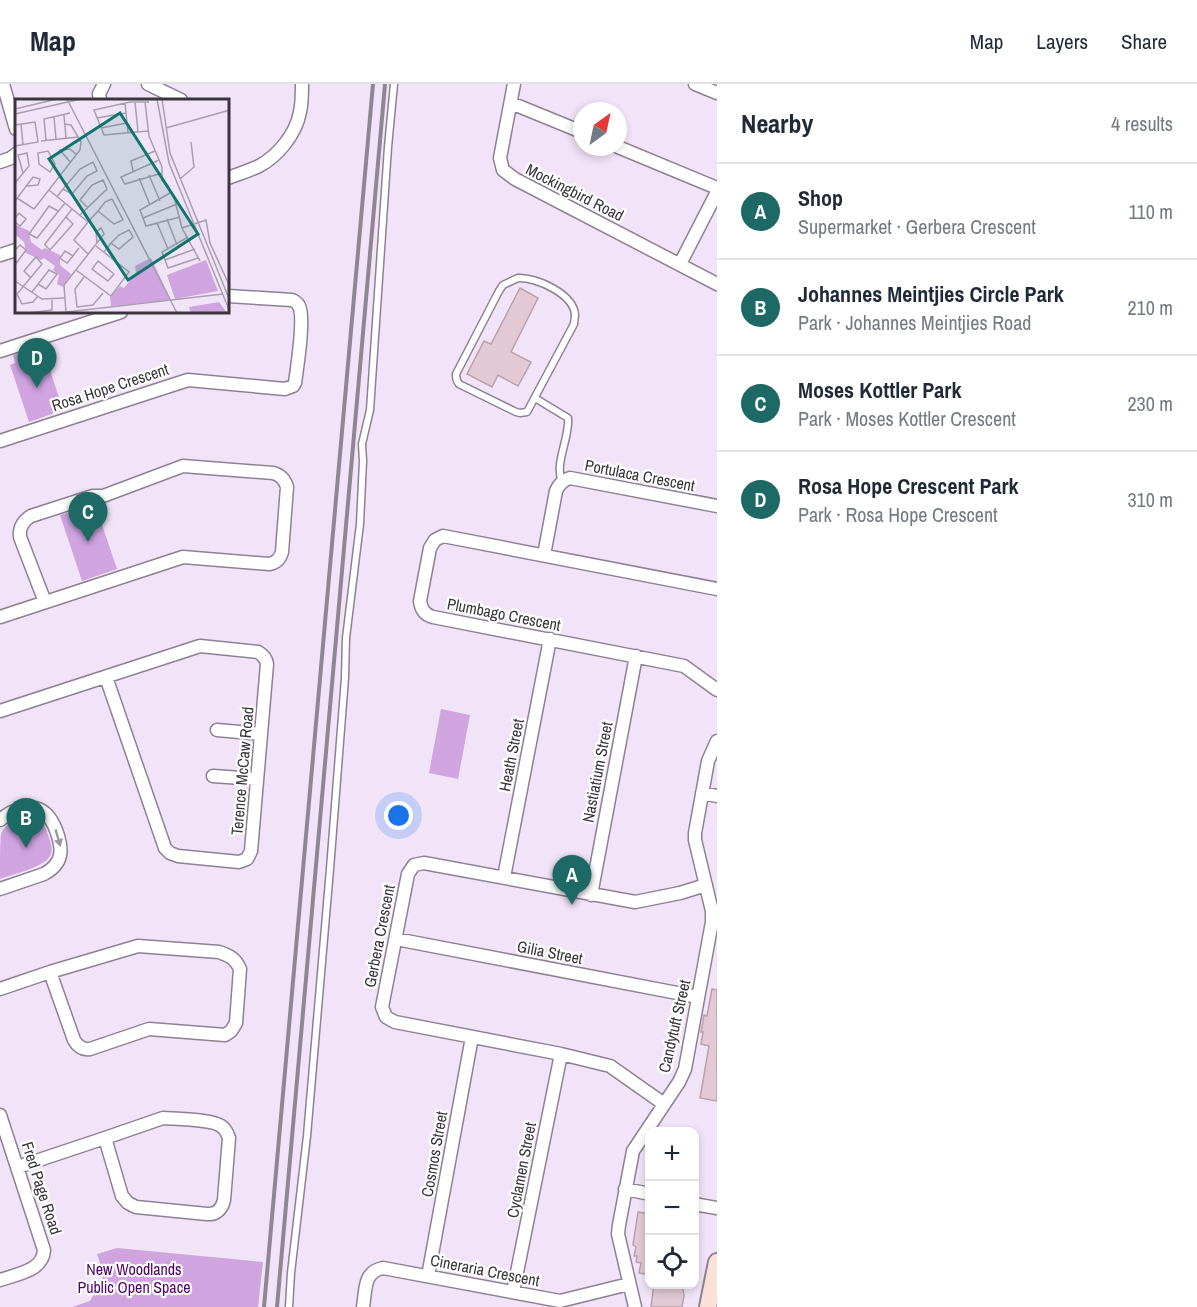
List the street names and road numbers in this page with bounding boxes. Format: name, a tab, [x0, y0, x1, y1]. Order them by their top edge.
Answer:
street label: Mockingbird Road	[522, 158, 628, 226]
street label: Rosa Hope Crescent	[49, 358, 172, 416]
street label: Portulaca Crescent	[583, 454, 697, 497]
street label: Plumbago Crescent	[445, 592, 563, 636]
street label: Terence McCaw Road	[225, 706, 259, 836]
street label: Heath Street	[493, 716, 529, 793]
street label: Nastiatium Street	[576, 719, 618, 824]
street label: Gerbera Crescent	[358, 882, 400, 989]
street label: Gilia Street	[515, 935, 585, 969]
street label: Candytuft Street	[653, 977, 695, 1075]
street label: Cosmos Street	[416, 1109, 452, 1199]
street label: Cyclamen Street	[501, 1120, 541, 1220]
street label: Fred Page Road	[17, 1139, 67, 1237]
street label: Cineraria Crescent	[428, 1249, 542, 1291]

